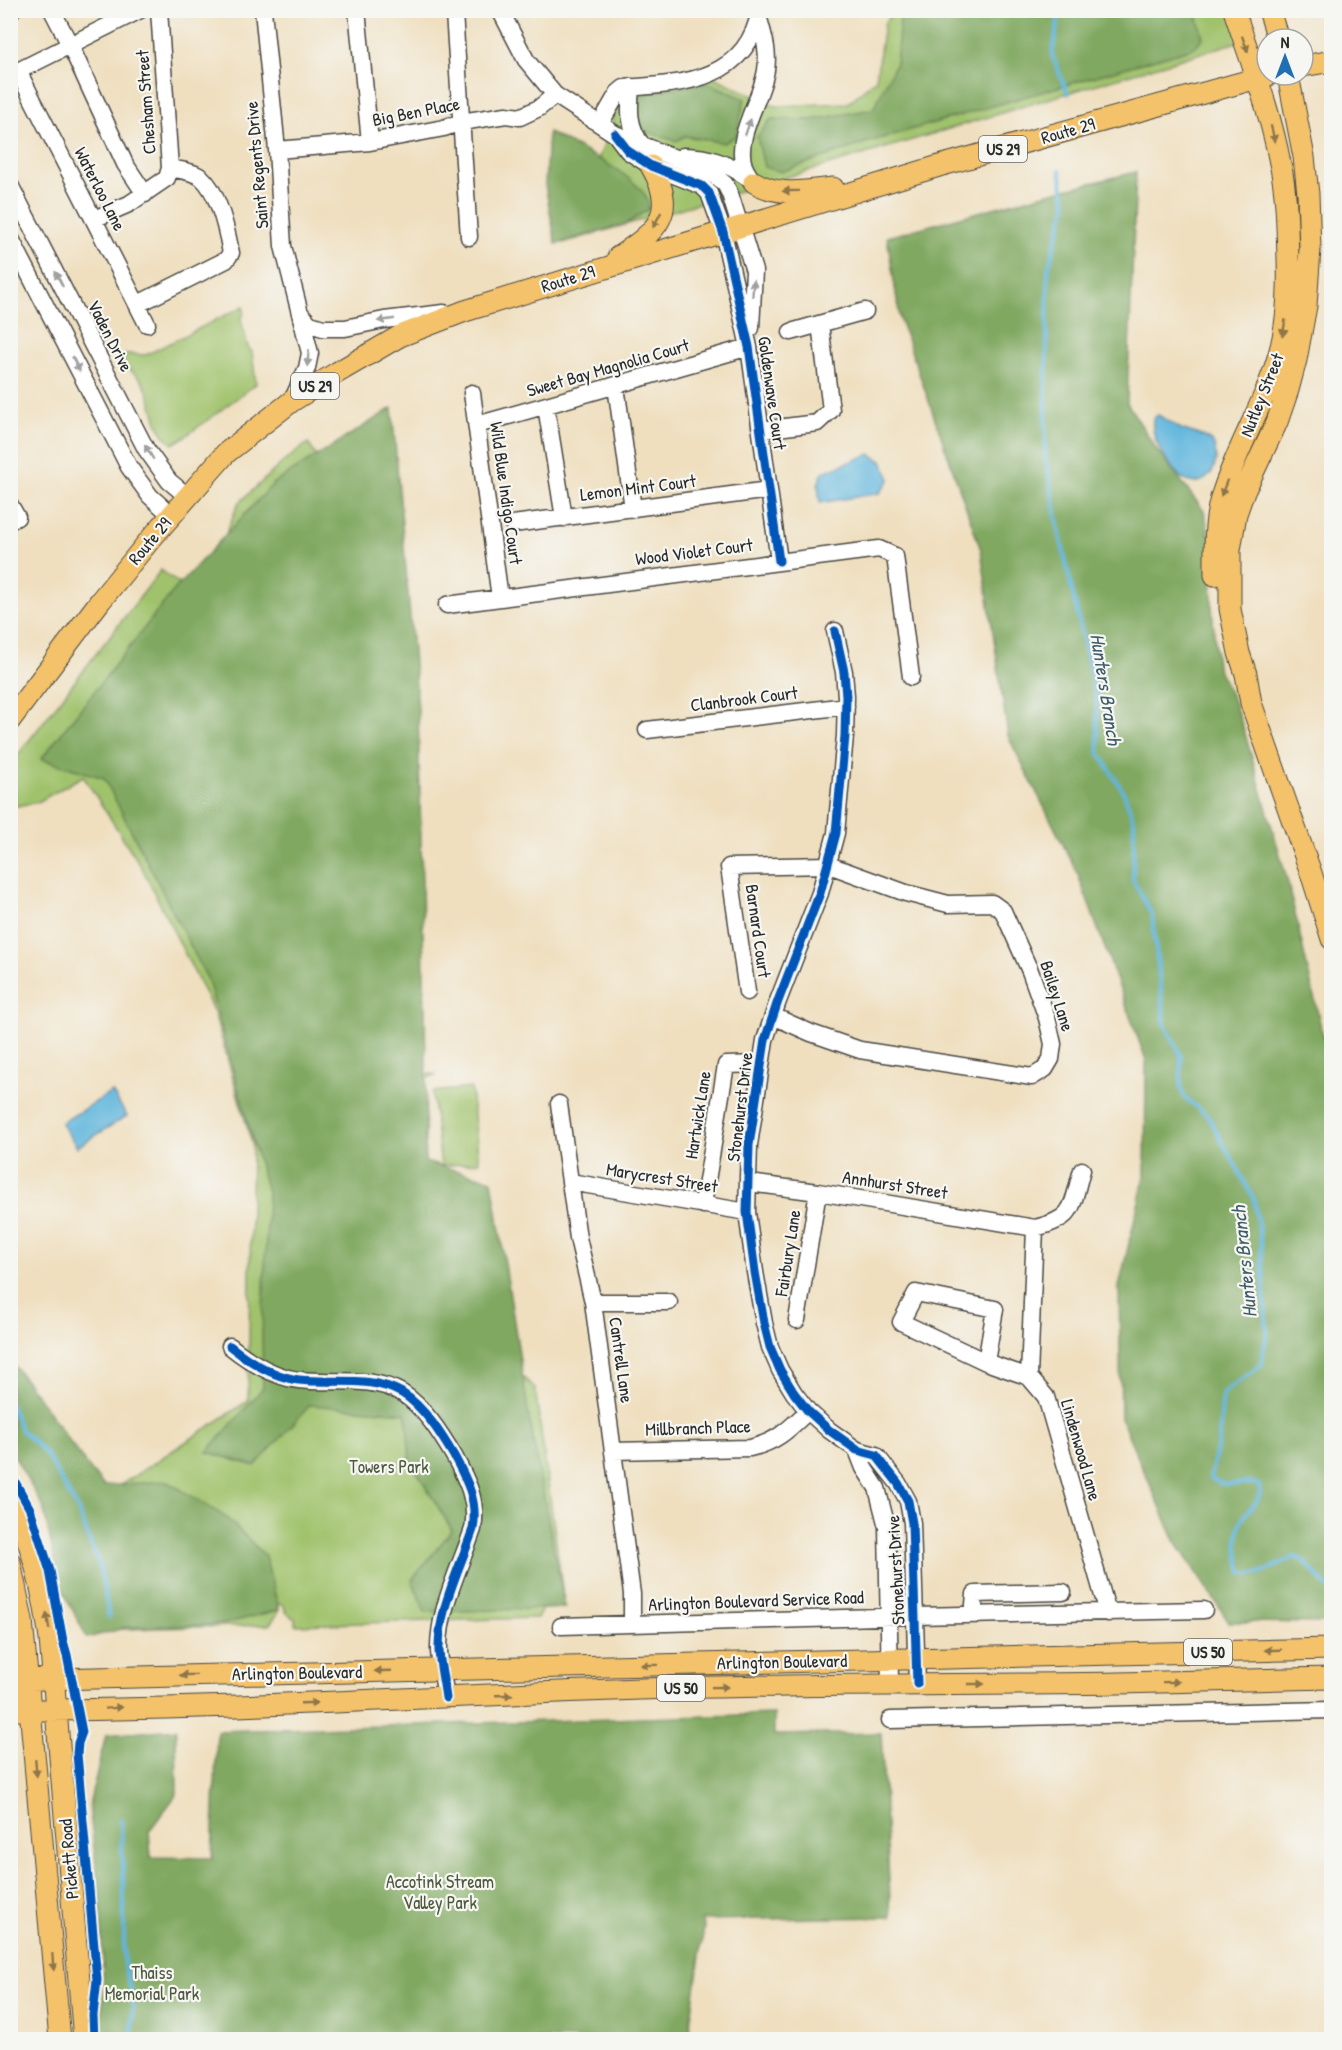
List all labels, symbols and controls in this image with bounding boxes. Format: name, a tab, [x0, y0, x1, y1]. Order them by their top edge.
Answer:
north arrow	[1255, 27, 1315, 87]
text: N	[1281, 31, 1290, 53]
one-way arrow	[1241, 36, 1251, 54]
street label: Chesham Street	[129, 48, 162, 155]
street label: Big Ben Place	[370, 91, 462, 132]
street label: Saint Regents Drive	[238, 100, 275, 230]
street label: Route 29	[1038, 111, 1098, 150]
one-way arrow	[743, 118, 753, 136]
one-way arrow	[1269, 125, 1279, 144]
road number: US 29	[979, 136, 1027, 162]
street label: Waterloo Lane	[69, 143, 132, 235]
one-way arrow	[781, 186, 800, 196]
one-way arrow	[653, 211, 663, 229]
street label: Route 29	[538, 258, 598, 299]
one-way arrow	[54, 271, 64, 288]
one-way arrow	[749, 279, 758, 298]
street label: Vaden Drive	[82, 296, 139, 376]
one-way arrow	[377, 316, 396, 325]
one-way arrow	[1280, 319, 1289, 338]
street label: Sweet Bay Magnolia Court	[524, 332, 693, 403]
street label: Goldenwave Court	[752, 335, 793, 452]
street label: Nutley Street	[1233, 348, 1290, 441]
one-way arrow	[303, 349, 313, 368]
one-way arrow	[70, 355, 80, 373]
road number: US 29	[291, 373, 339, 399]
street label: Wild Blue Indigo Court	[484, 420, 529, 567]
one-way arrow	[143, 444, 154, 461]
street label: Lemon Mint Court	[579, 468, 698, 507]
one-way arrow	[1219, 480, 1229, 498]
street label: Route 29	[122, 511, 177, 570]
street label: Wood Violet Court	[634, 532, 755, 571]
water label: Hunters Branch	[1084, 631, 1129, 748]
street label: Clanbrook Court	[689, 679, 800, 717]
street label: Barnard Court	[740, 883, 778, 980]
street label: Bailey Lane	[1034, 957, 1081, 1034]
street label: Stonehurst Drive	[720, 1051, 759, 1163]
street label: Hartwick Lane	[678, 1069, 717, 1161]
street label: Marycrest Street	[605, 1156, 720, 1199]
street label: Annhurst Street	[841, 1164, 950, 1205]
water label: Hunters Branch	[1224, 1203, 1263, 1319]
street label: Fairbury Lane	[768, 1208, 807, 1299]
street label: Cantrell Lane	[603, 1315, 640, 1404]
street label: Lindenwood Lane	[1055, 1396, 1108, 1503]
street label: Millbranch Place	[645, 1413, 751, 1442]
park label: Towers Park	[349, 1454, 429, 1479]
street label: Stonehurst Drive	[880, 1515, 911, 1626]
street label: Arlington Boulevard Service Road	[648, 1584, 864, 1617]
one-way arrow	[43, 1612, 52, 1631]
road number: US 50	[1184, 1639, 1232, 1665]
one-way arrow	[1264, 1646, 1283, 1655]
street label: Arlington Boulevard	[717, 1648, 847, 1675]
street label: Arlington Boulevard	[232, 1659, 362, 1686]
one-way arrow	[639, 1660, 658, 1669]
one-way arrow	[374, 1666, 393, 1675]
one-way arrow	[179, 1671, 198, 1680]
road number: US 50	[657, 1675, 705, 1701]
one-way arrow	[1161, 1677, 1180, 1687]
one-way arrow	[966, 1679, 985, 1688]
one-way arrow	[710, 1682, 729, 1692]
one-way arrow	[494, 1691, 513, 1700]
one-way arrow	[299, 1698, 318, 1708]
one-way arrow	[104, 1703, 123, 1713]
one-way arrow	[31, 1758, 41, 1777]
street label: Pickett Road	[53, 1818, 84, 1900]
park label: Accotink Stream Valley Park	[386, 1869, 494, 1915]
one-way arrow	[48, 1953, 58, 1972]
park label: Thaiss Memorial Park	[105, 1960, 200, 2006]

